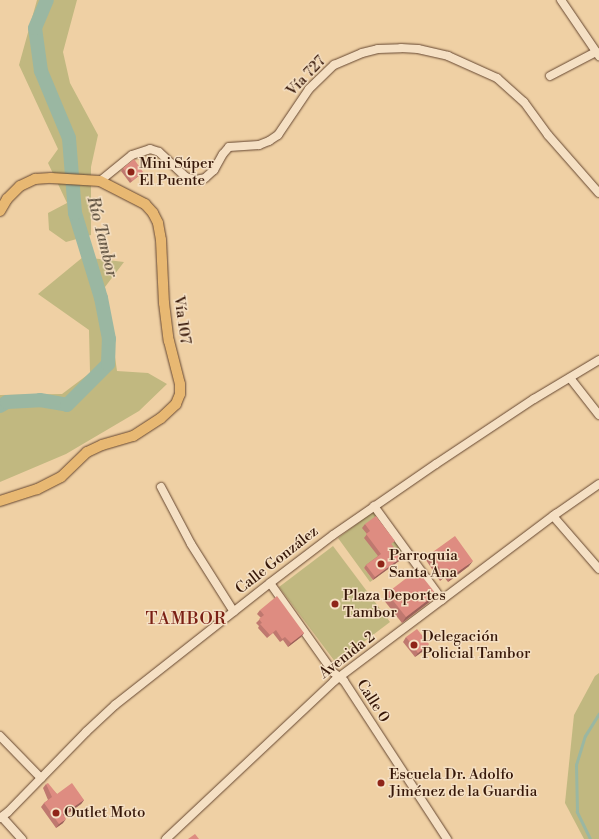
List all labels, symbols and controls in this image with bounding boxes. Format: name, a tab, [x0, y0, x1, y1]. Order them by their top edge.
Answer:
street label: Vía 727	[283, 52, 329, 100]
place label: Mini Súper El Puente	[139, 154, 214, 189]
marker: Mini Súper El Puente	[126, 167, 136, 177]
water label: Río Tambor	[83, 195, 121, 279]
street label: Vía 107	[170, 295, 194, 345]
street label: Calle González	[232, 522, 322, 598]
place label: Parroquia Santa Ana	[389, 546, 458, 581]
marker: Parroquia Santa Ana	[376, 559, 386, 569]
place label: Plaza Deportes Tambor	[343, 586, 446, 621]
marker: Plaza Deportes Tambor	[330, 599, 340, 609]
district label: TAMBOR	[145, 610, 227, 630]
place label: Delegación Policial Tambor	[422, 627, 531, 662]
street label: Avenida 2	[315, 628, 379, 682]
marker: Delegación Policial Tambor	[409, 640, 419, 650]
street label: Calle 0	[353, 676, 393, 726]
place label: Escuela Dr. Adolfo Jiménez de la Guardia	[389, 765, 537, 800]
marker: Escuela Dr. Adolfo Jiménez de la Guardia	[376, 778, 386, 788]
place label: Outlet Moto	[64, 804, 145, 822]
marker: Outlet Moto	[51, 808, 61, 818]

